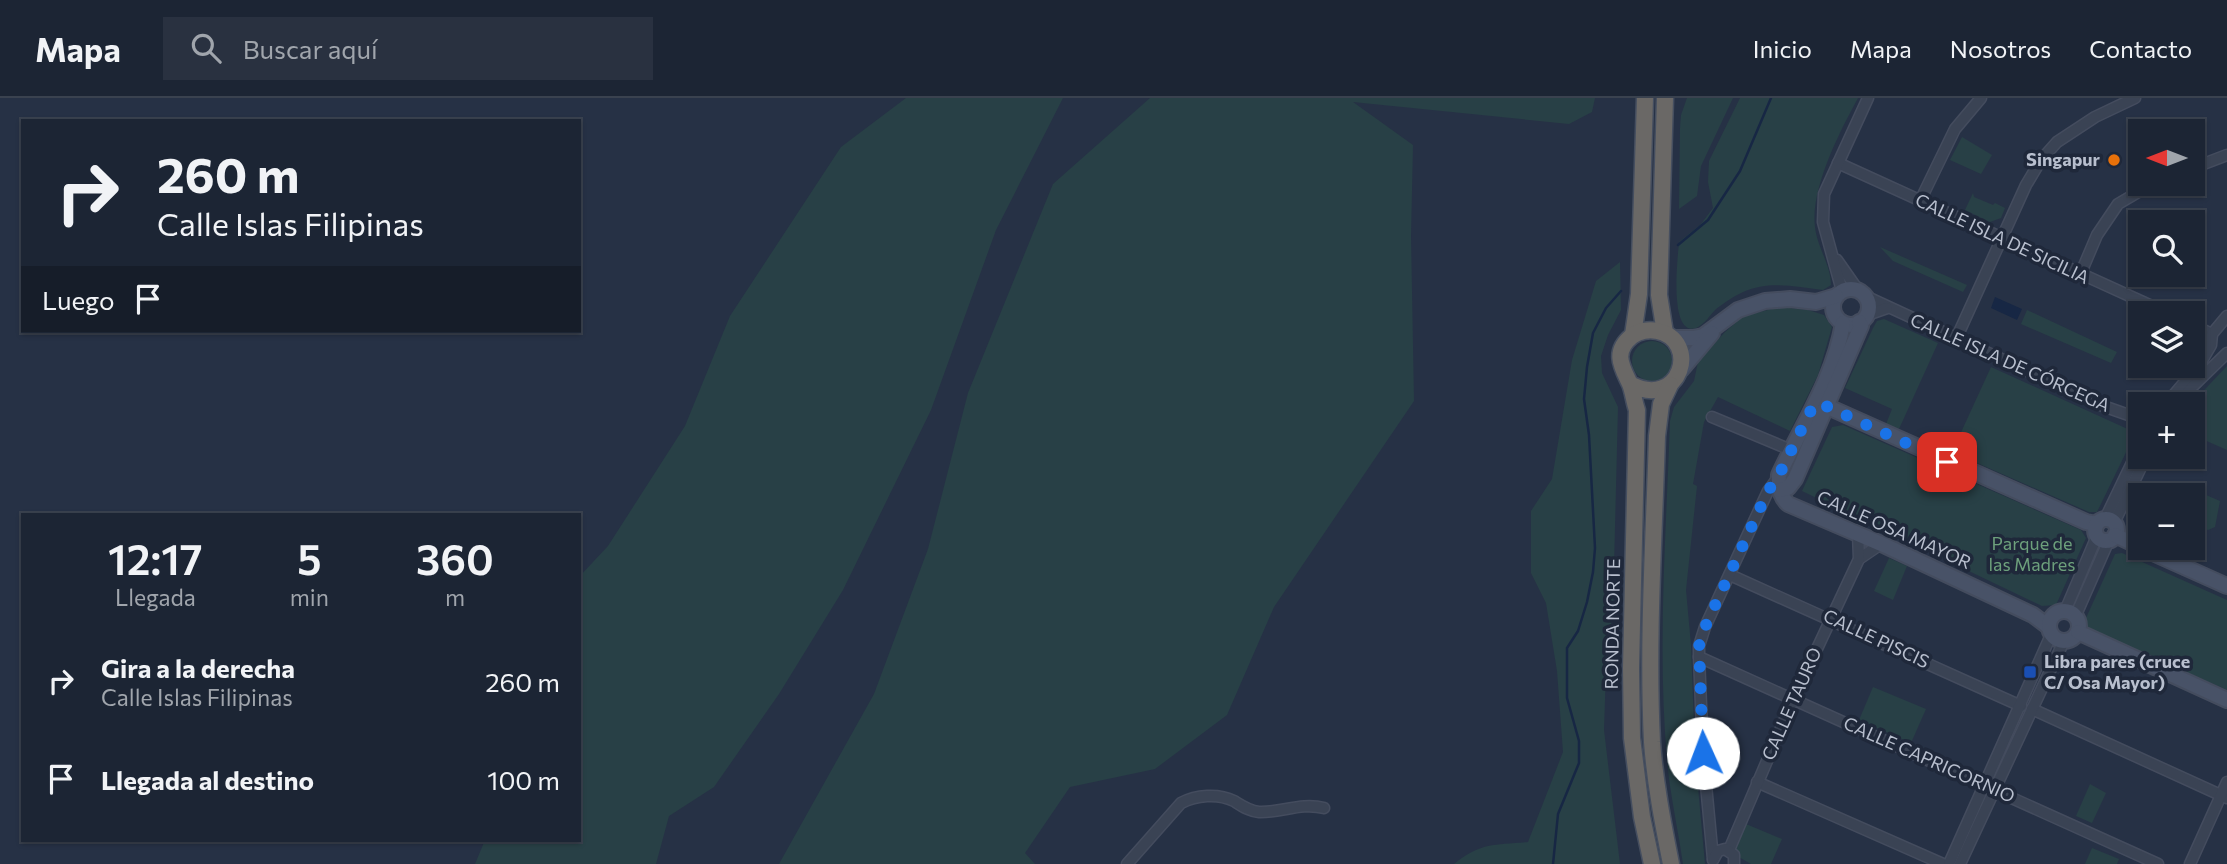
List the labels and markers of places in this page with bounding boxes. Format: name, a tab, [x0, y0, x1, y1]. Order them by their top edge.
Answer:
place label: Singapur	[2026, 148, 2101, 170]
marker: Singapur	[2106, 152, 2122, 168]
pin	[1917, 432, 1977, 492]
place label: Libra pares (cruce C/ Osa Mayor)	[2044, 650, 2190, 693]
marker: Libra pares (cruce C/ Osa Mayor)	[2022, 664, 2038, 680]

